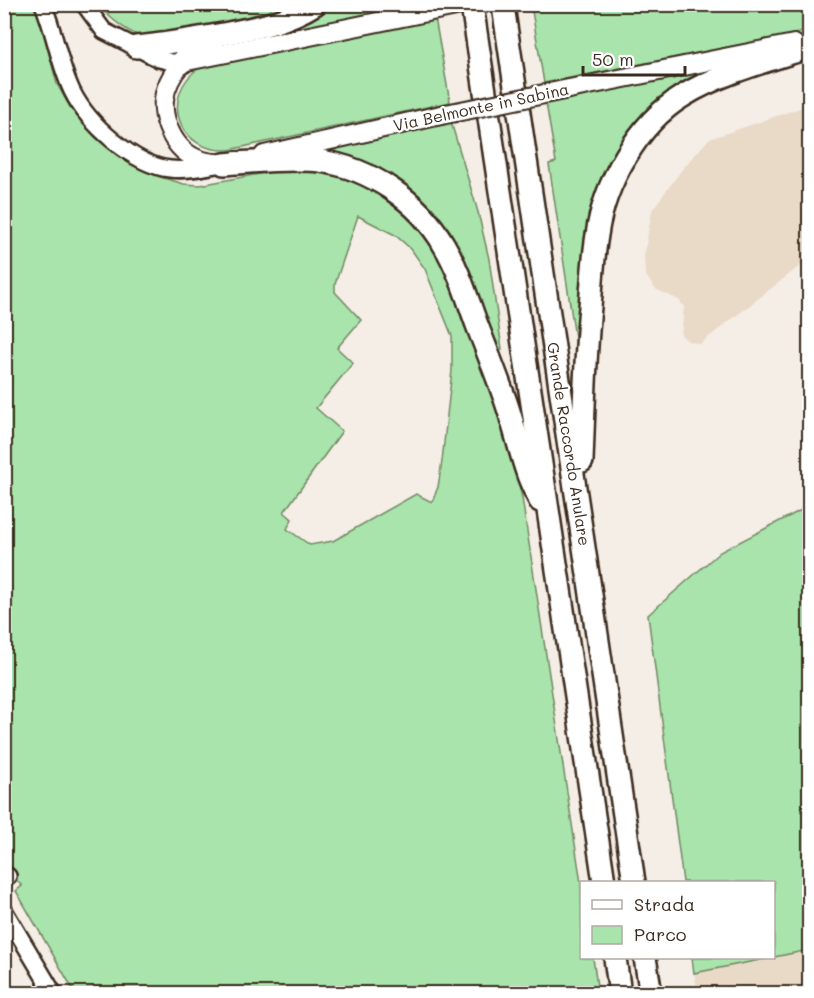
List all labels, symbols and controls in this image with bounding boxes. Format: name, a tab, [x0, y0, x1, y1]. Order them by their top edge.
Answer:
scale bar	[583, 39, 685, 77]
text: 50 m	[592, 47, 634, 71]
street label: Via Belmonte in Sabina	[391, 78, 571, 135]
street label: Grande Raccordo Anulare	[543, 341, 596, 547]
legend	[580, 881, 775, 959]
text: Strada	[634, 892, 695, 916]
text: Parco	[634, 922, 687, 946]

